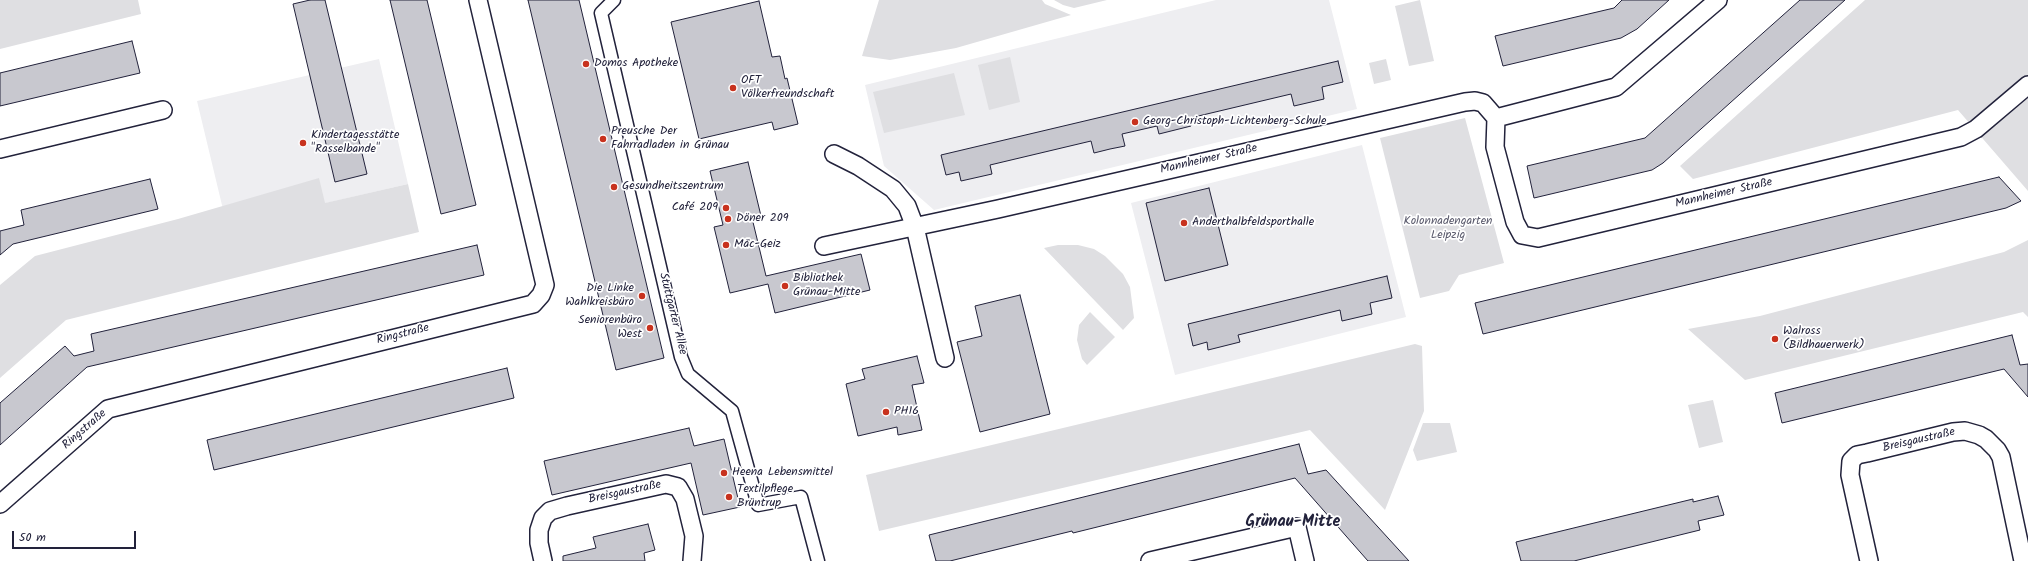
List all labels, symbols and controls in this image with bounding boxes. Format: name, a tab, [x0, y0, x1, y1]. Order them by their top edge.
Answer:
place label: Domos Apotheke	[594, 57, 678, 71]
marker: Domos Apotheke	[581, 59, 591, 69]
place label: OFT Völkerfreundschaft	[741, 74, 834, 102]
marker: OFT Völkerfreundschaft	[728, 83, 738, 93]
place label: Georg-Christoph-Lichtenberg-Schule	[1143, 115, 1326, 129]
marker: Georg-Christoph-Lichtenberg-Schule	[1130, 117, 1140, 127]
place label: Preusche Der Fahrradladen in Grünau	[611, 125, 729, 153]
place label: Kindertagesstätte "Rasselbande"	[311, 129, 399, 157]
marker: Preusche Der Fahrradladen in Grünau	[598, 134, 608, 144]
marker: Kindertagesstätte "Rasselbande"	[298, 138, 308, 148]
street label: Mannheimer Straße	[1159, 142, 1259, 178]
street label: Mannheimer Straße	[1674, 176, 1774, 212]
place label: Gesundheitszentrum	[622, 180, 723, 194]
marker: Gesundheitszentrum	[609, 182, 619, 192]
place label: Café 209	[672, 201, 718, 215]
marker: Café 209	[721, 203, 731, 213]
place label: Döner 209	[736, 212, 789, 226]
marker: Döner 209	[723, 214, 733, 224]
park label: Kolonnadengarten Leipzig	[1404, 215, 1492, 243]
place label: Anderthalbfeldsporthalle	[1192, 216, 1314, 230]
marker: Anderthalbfeldsporthalle	[1179, 218, 1189, 228]
place label: Mäc-Geiz	[734, 238, 781, 252]
marker: Mäc-Geiz	[721, 240, 731, 250]
street label: Stuttgarter Allee	[655, 271, 689, 357]
place label: Bibliothek Grünau-Mitte	[793, 272, 860, 300]
marker: Bibliothek Grünau-Mitte	[780, 281, 790, 291]
place label: Die Linke Wahlkreisbüro	[565, 282, 634, 310]
marker: Die Linke Wahlkreisbüro	[637, 291, 647, 301]
place label: Seniorenbüro West	[578, 314, 642, 342]
street label: Ringstraße	[375, 322, 431, 348]
marker: Seniorenbüro West	[645, 323, 655, 333]
place label: Walross (Bildhauerwerk)	[1783, 325, 1865, 353]
marker: Walross (Bildhauerwerk)	[1770, 334, 1780, 344]
place label: PH16	[894, 405, 919, 419]
street label: Ringstraße	[60, 407, 110, 453]
marker: PH16	[881, 407, 891, 417]
street label: Breisgaustraße	[1881, 426, 1957, 456]
place label: Heena Lebensmittel	[732, 466, 833, 480]
marker: Heena Lebensmittel	[719, 468, 729, 478]
street label: Breisgaustraße	[587, 478, 663, 508]
place label: Textilpflege Brüntrup	[737, 483, 793, 511]
marker: Textilpflege Brüntrup	[724, 492, 734, 502]
district label: Grünau-Mitte	[1246, 513, 1340, 533]
scale bar	[14, 523, 138, 549]
text: 50 m	[19, 528, 46, 547]

